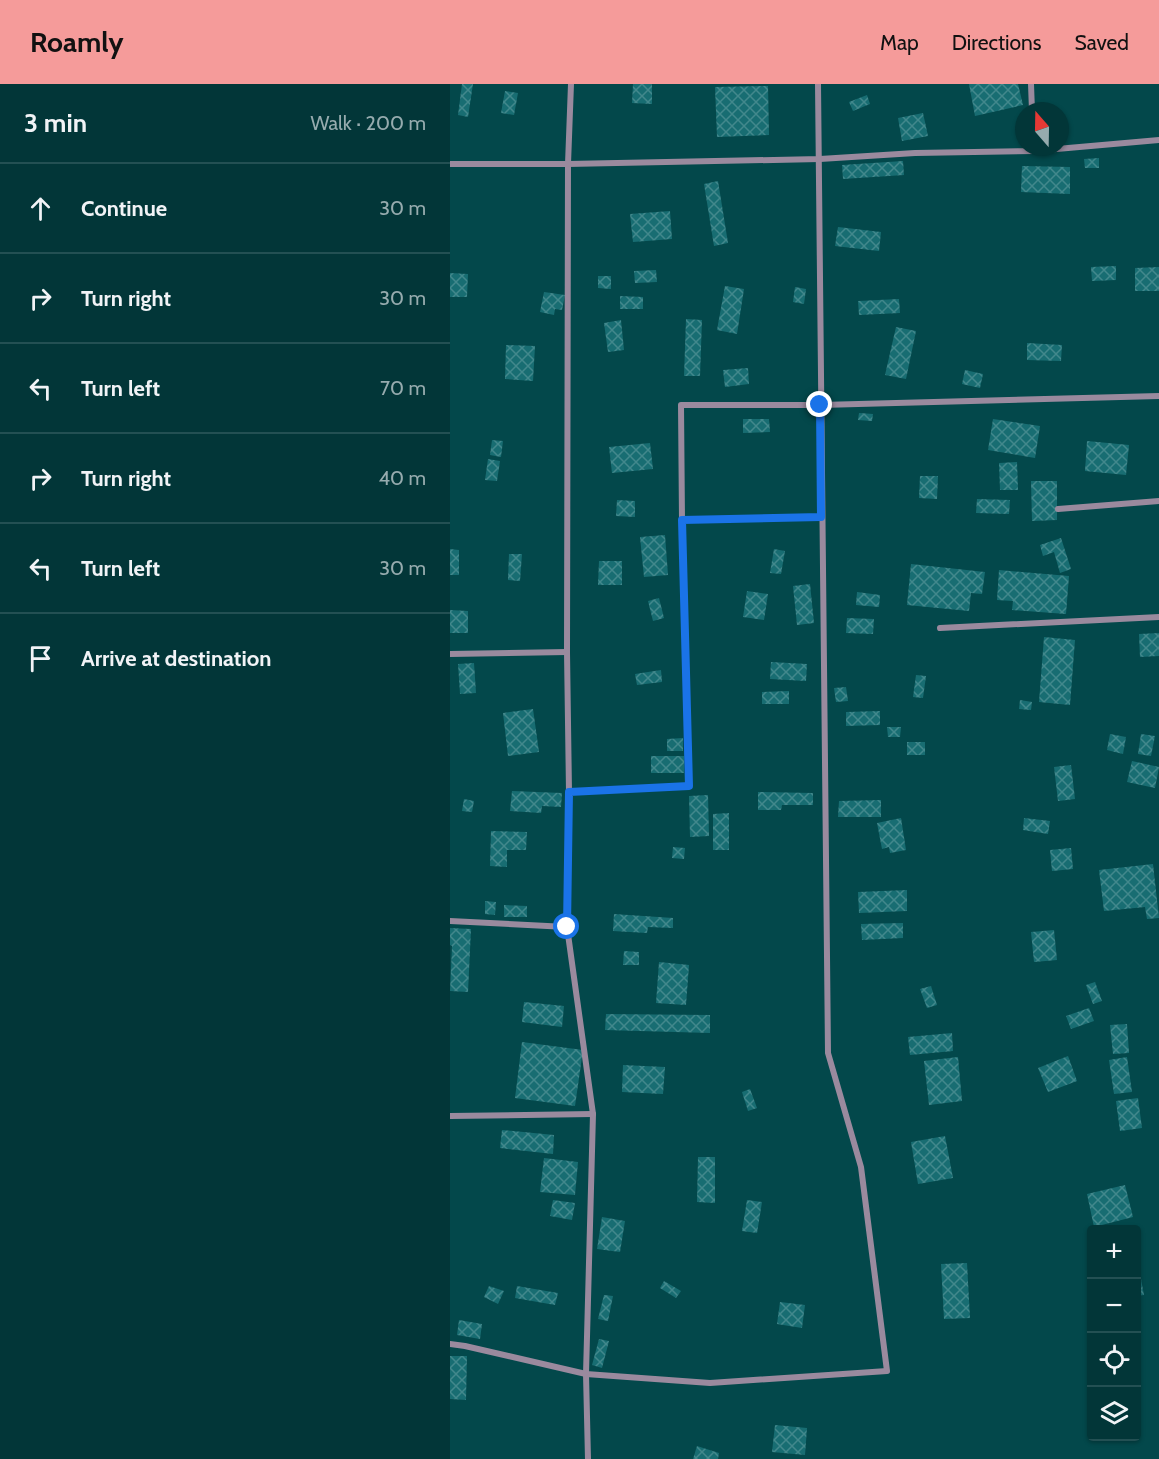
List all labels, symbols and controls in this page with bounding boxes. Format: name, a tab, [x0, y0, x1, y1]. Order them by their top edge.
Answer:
text: Roamly	[30, 25, 124, 59]
text: Map	[880, 30, 919, 55]
text: Directions	[952, 30, 1041, 55]
text: Saved	[1074, 30, 1129, 55]
north arrow	[1015, 102, 1069, 156]
text: 3 min	[24, 107, 87, 139]
text: Walk · 200 m	[310, 111, 426, 135]
icon: ahead	[24, 192, 57, 225]
text: Continue	[81, 195, 167, 222]
text: 30 m	[379, 196, 426, 220]
icon: right	[24, 282, 57, 315]
text: Turn right	[81, 285, 171, 312]
text: 30 m	[379, 286, 426, 310]
icon: left	[24, 372, 57, 405]
text: Turn left	[81, 375, 160, 402]
text: 70 m	[380, 376, 426, 400]
route end	[806, 391, 832, 417]
icon: right	[24, 462, 57, 495]
text: Turn right	[81, 465, 171, 492]
text: 40 m	[378, 466, 426, 490]
icon: left	[24, 552, 57, 585]
text: Turn left	[81, 555, 160, 582]
text: 30 m	[379, 556, 426, 580]
icon: arrive	[24, 642, 57, 675]
text: Arrive at destination	[81, 645, 271, 672]
route start	[553, 913, 579, 939]
map controls	[1087, 1225, 1141, 1441]
button: +	[1087, 1225, 1141, 1279]
button: −	[1087, 1279, 1141, 1333]
button: locate	[1087, 1333, 1141, 1387]
button: layers	[1087, 1387, 1141, 1441]

